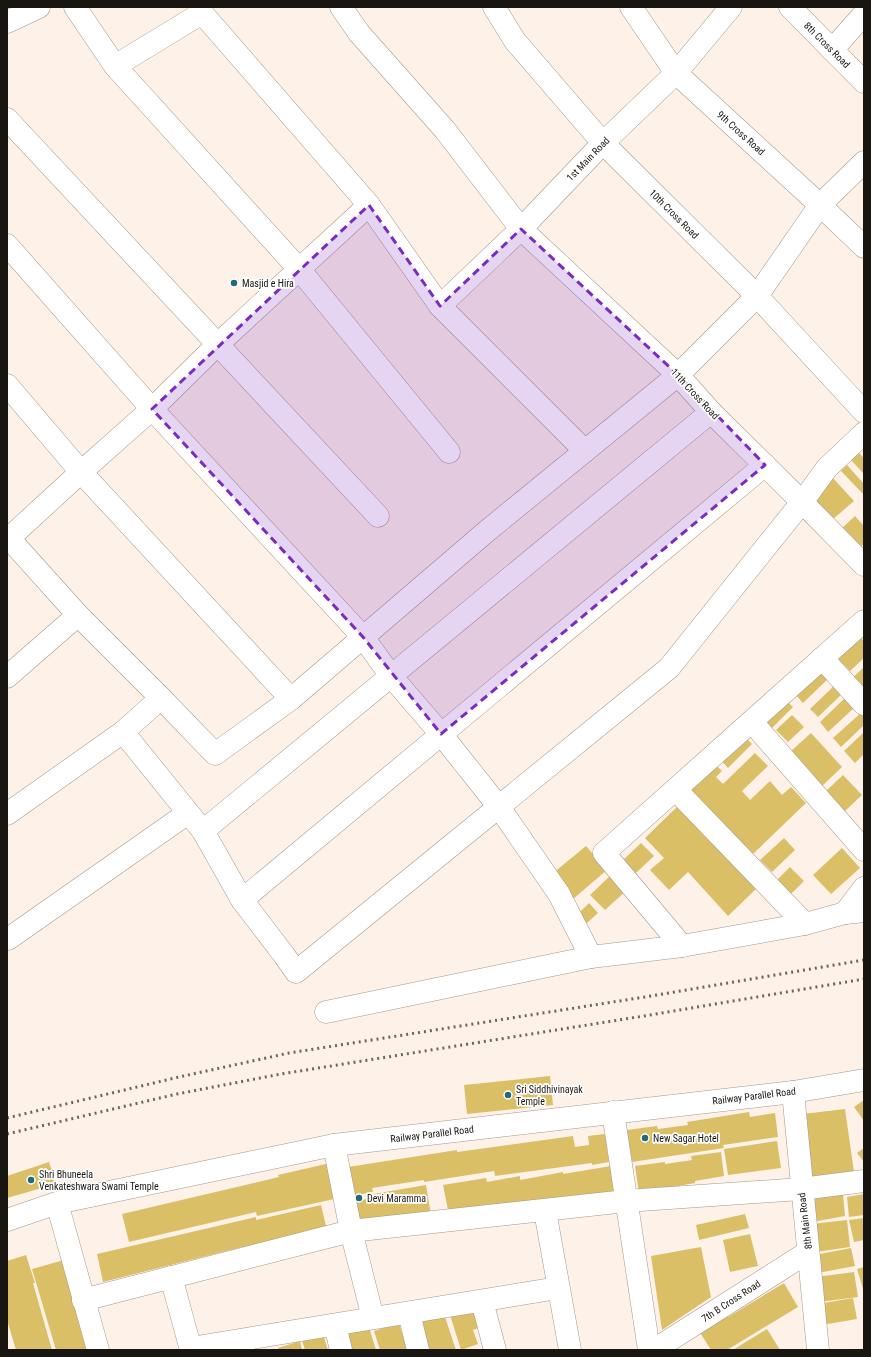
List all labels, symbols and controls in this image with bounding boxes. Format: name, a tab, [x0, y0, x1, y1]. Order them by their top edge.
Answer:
street label: 8th Cross Road	[802, 20, 852, 70]
street label: 9th Cross Road	[715, 109, 767, 157]
street label: 1st Main Road	[564, 135, 612, 183]
street label: 10th Cross Road	[647, 187, 701, 241]
marker: Masjid e Hira	[229, 278, 239, 288]
place label: Masjid e Hira	[242, 278, 294, 289]
street label: 11th Cross Road	[669, 366, 721, 422]
place label: Sri Siddhivinayak Temple	[516, 1084, 583, 1107]
street label: Railway Parallel Road	[712, 1085, 797, 1107]
marker: Sri Siddhivinayak Temple	[503, 1090, 513, 1100]
street label: Railway Parallel Road	[390, 1123, 475, 1145]
marker: New Sagar Hotel	[640, 1133, 650, 1143]
place label: New Sagar Hotel	[653, 1133, 719, 1144]
place label: Shri Bhuneela Venkateshwara Swami Temple	[39, 1169, 159, 1192]
marker: Shri Bhuneela Venkateshwara Swami Temple	[26, 1175, 36, 1185]
street label: 8th Main Road	[796, 1192, 814, 1250]
marker: Devi Maramma	[354, 1193, 364, 1203]
place label: Devi Maramma	[367, 1193, 426, 1204]
street label: 7th B Cross Road	[700, 1278, 763, 1324]

